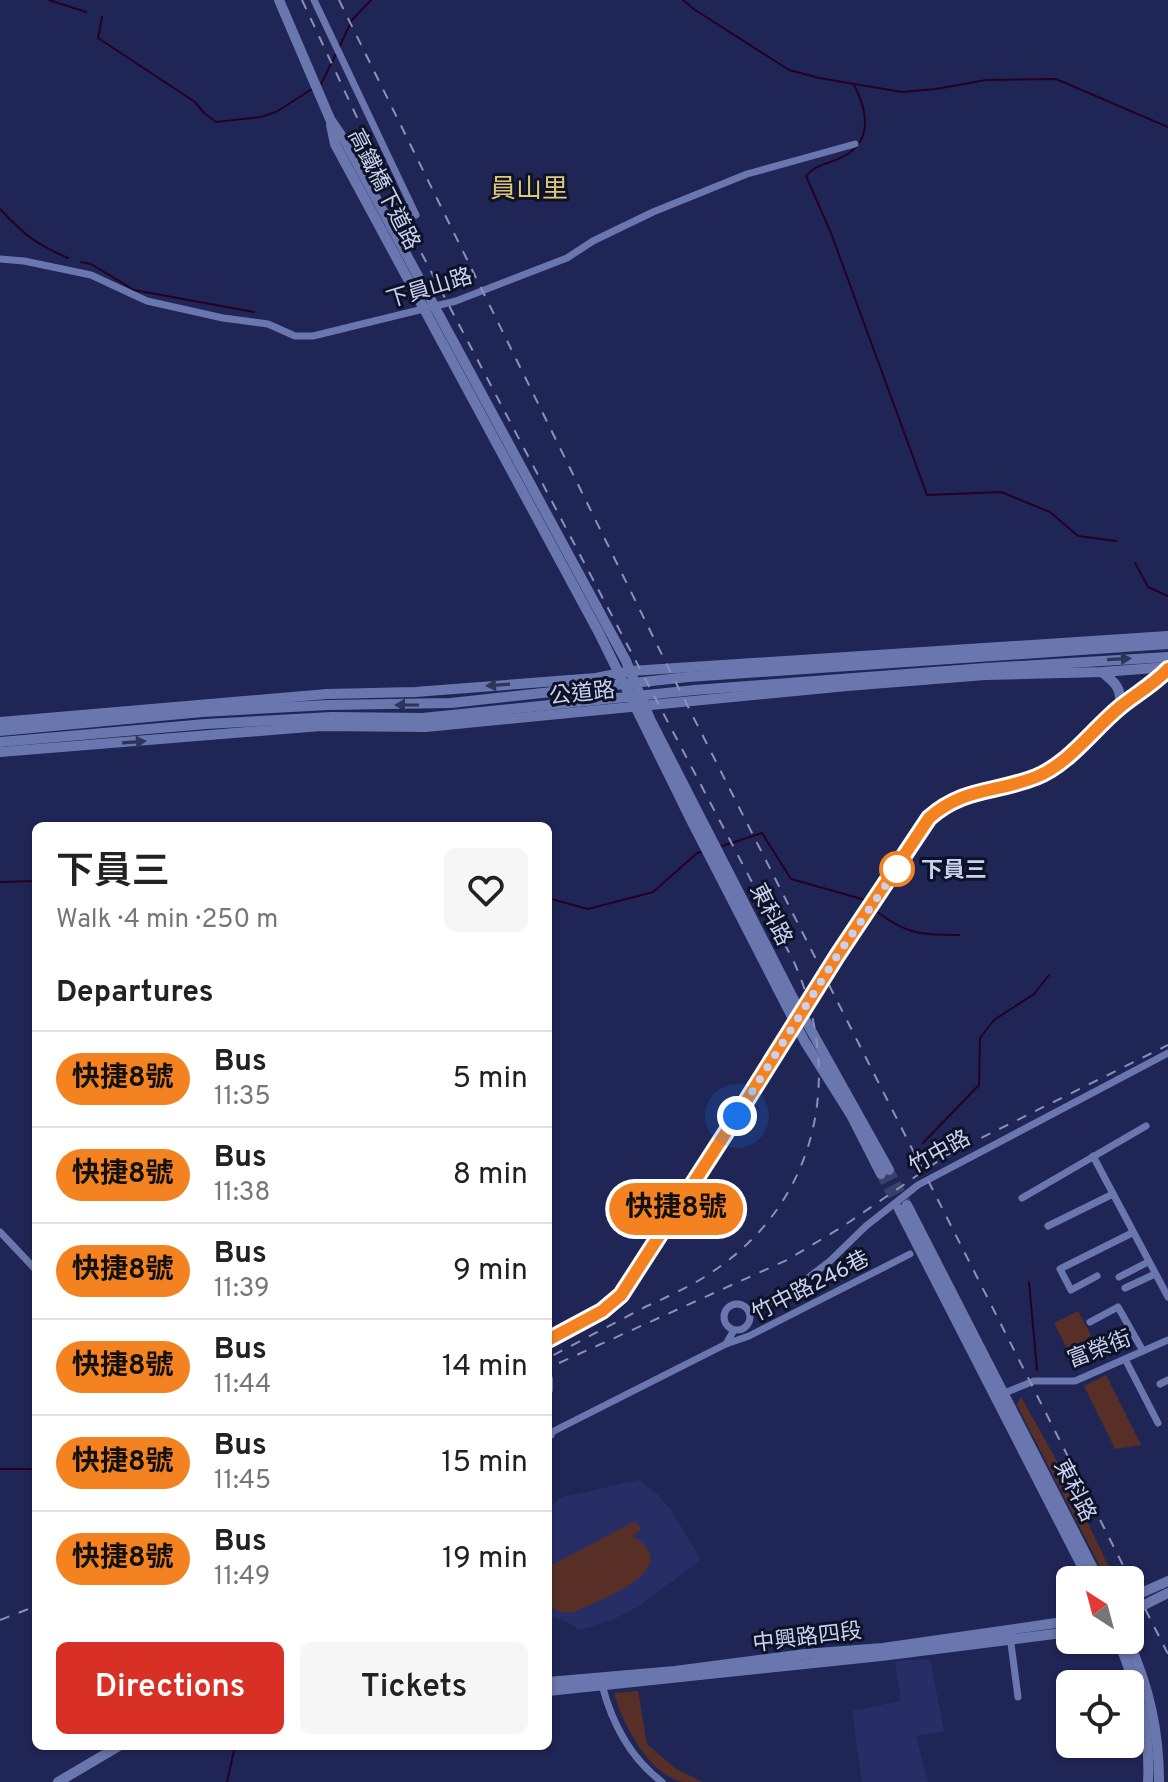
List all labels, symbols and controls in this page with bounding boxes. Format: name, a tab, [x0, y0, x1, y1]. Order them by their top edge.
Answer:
street label: 高鐵橋下道路	[341, 125, 425, 255]
district label: 員山里	[490, 174, 568, 207]
street label: 下員山路	[384, 264, 476, 315]
one-way arrow	[1107, 653, 1132, 666]
street label: 公道路	[548, 678, 616, 711]
one-way arrow	[485, 679, 510, 692]
one-way arrow	[394, 699, 419, 711]
one-way arrow	[122, 735, 147, 748]
button: heart	[444, 848, 528, 932]
text: 下員三	[56, 849, 170, 898]
marker: 下員三	[880, 852, 914, 886]
place label: 下員三	[921, 858, 987, 885]
street label: 東科路	[743, 880, 797, 951]
text: Walk · 4 min · 250 m	[56, 904, 278, 937]
text: Departures	[56, 975, 214, 1012]
text: Bus	[214, 1044, 267, 1081]
text: 快捷8號	[72, 1061, 174, 1097]
text: 5 min	[452, 1061, 528, 1098]
text: 11:35	[214, 1081, 271, 1114]
your location	[717, 1096, 757, 1136]
street label: 竹中路	[905, 1125, 976, 1181]
text: Bus	[214, 1140, 267, 1177]
text: 快捷8號	[72, 1157, 174, 1193]
text: 8 min	[453, 1157, 528, 1194]
text: 11:38	[214, 1177, 270, 1210]
line badge: 快捷8號	[620, 1183, 732, 1235]
text: 快捷8號	[625, 1191, 727, 1227]
text: Bus	[214, 1236, 267, 1273]
street label: 竹中路246巷	[748, 1246, 874, 1328]
text: 快捷8號	[72, 1253, 174, 1289]
text: 9 min	[453, 1253, 528, 1290]
text: 11:39	[214, 1273, 270, 1306]
street label: 富榮街	[1064, 1326, 1136, 1375]
text: Bus	[214, 1332, 267, 1369]
text: 快捷8號	[72, 1349, 174, 1385]
text: 14 min	[442, 1349, 528, 1386]
text: 11:44	[214, 1369, 271, 1402]
text: Bus	[214, 1428, 267, 1465]
text: 快捷8號	[72, 1445, 174, 1481]
text: 15 min	[441, 1445, 528, 1482]
street label: 東科路	[1047, 1456, 1101, 1527]
text: 11:45	[214, 1465, 271, 1498]
text: Bus	[214, 1524, 267, 1561]
text: 快捷8號	[72, 1541, 174, 1577]
text: 19 min	[442, 1541, 528, 1578]
text: 11:49	[214, 1561, 270, 1594]
north arrow	[1056, 1566, 1144, 1654]
map controls	[1056, 1566, 1144, 1758]
street label: 中興路四段	[751, 1618, 864, 1659]
button: Directions	[56, 1642, 284, 1734]
button: Tickets	[300, 1642, 528, 1734]
button: locate	[1056, 1670, 1144, 1758]

